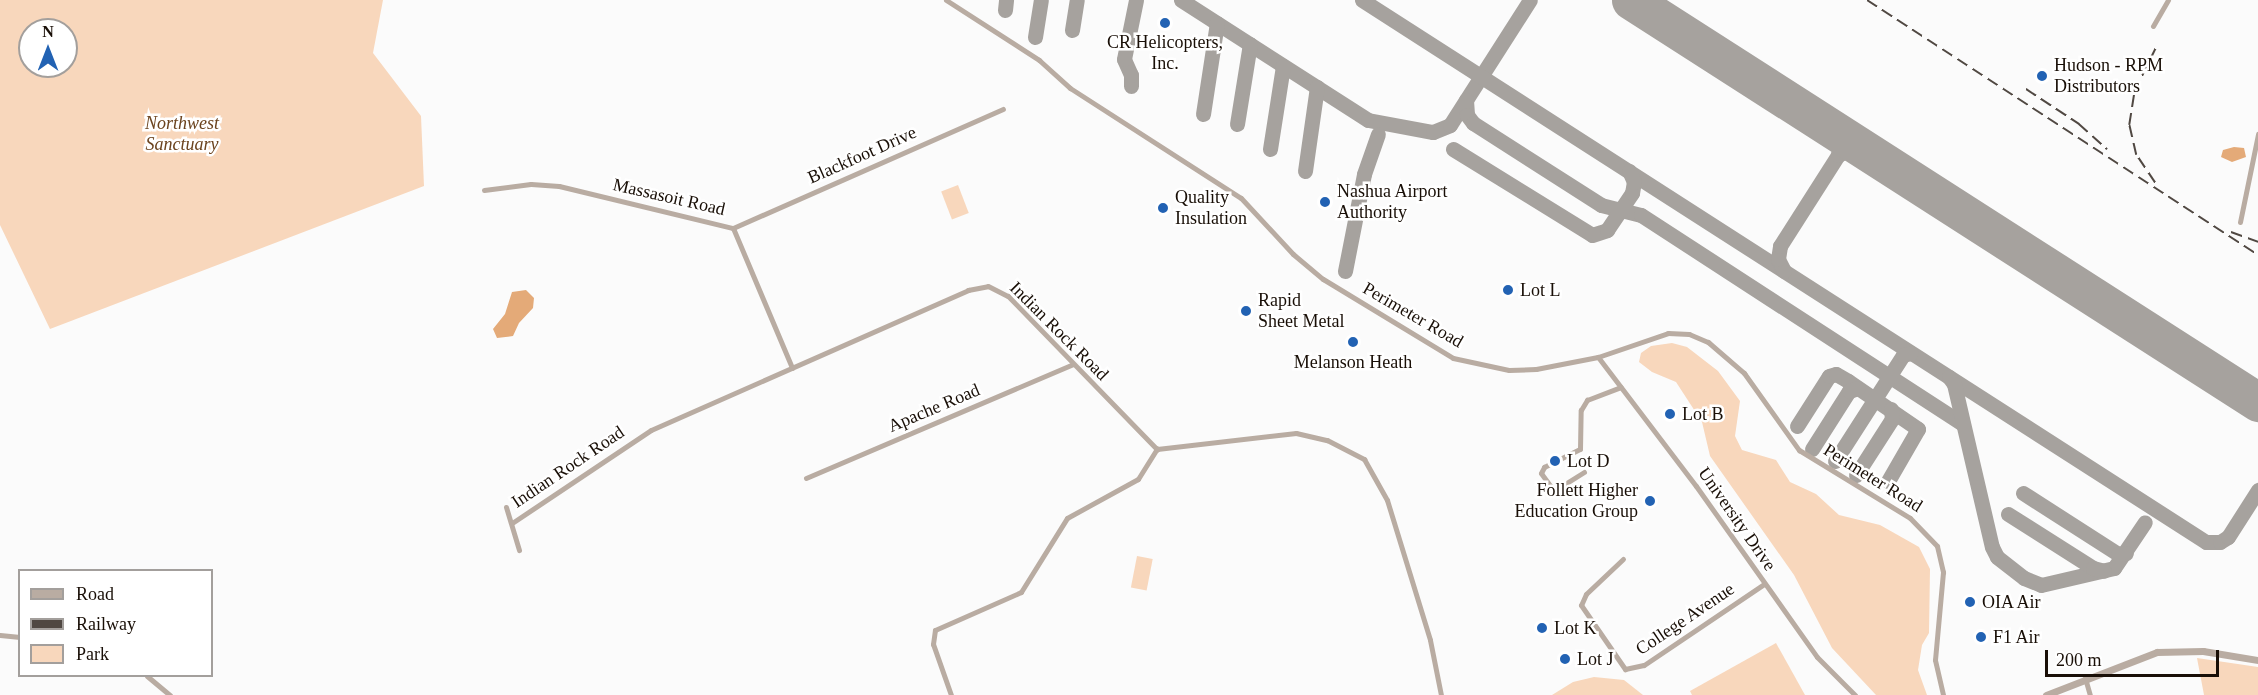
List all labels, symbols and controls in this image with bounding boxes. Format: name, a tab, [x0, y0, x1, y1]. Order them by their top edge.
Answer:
marker: CR Helicopters, Inc.	[1158, 16, 1172, 30]
north arrow	[18, 18, 78, 78]
text: N	[42, 23, 54, 40]
place label: CR Helicopters, Inc.	[1107, 32, 1223, 74]
place label: Hudson - RPM Distributors	[2054, 55, 2163, 98]
marker: Hudson - RPM Distributors	[2035, 69, 2049, 83]
park label: Northwest Sanctuary	[145, 113, 219, 156]
street label: Blackfoot Drive	[804, 121, 920, 189]
street label: Massasoit Road	[611, 174, 727, 220]
place label: Nashua Airport Authority	[1337, 181, 1448, 224]
place label: Quality Insulation	[1175, 187, 1247, 230]
marker: Nashua Airport Authority	[1318, 195, 1332, 209]
marker: Quality Insulation	[1156, 201, 1170, 215]
street label: Indian Rock Road	[1005, 277, 1113, 385]
street label: Perimeter Road	[1359, 278, 1467, 352]
place label: Lot L	[1520, 279, 1560, 301]
marker: Lot L	[1501, 283, 1515, 297]
place label: Rapid Sheet Metal	[1258, 290, 1344, 332]
marker: Rapid Sheet Metal	[1239, 304, 1253, 318]
marker: Melanson Heath	[1346, 335, 1360, 349]
place label: Melanson Heath	[1294, 351, 1412, 373]
street label: Apache Road	[885, 379, 983, 437]
place label: Lot B	[1682, 403, 1724, 425]
marker: Lot B	[1663, 407, 1677, 421]
street label: Indian Rock Road	[508, 421, 628, 513]
street label: Perimeter Road	[1820, 439, 1926, 517]
place label: Lot D	[1567, 450, 1609, 472]
marker: Lot D	[1548, 454, 1562, 468]
street label: University Drive	[1693, 463, 1781, 575]
place label: Follett Higher Education Group	[1515, 480, 1638, 522]
marker: Follett Higher Education Group	[1643, 494, 1657, 508]
legend	[18, 569, 213, 677]
street label: College Avenue	[1631, 578, 1739, 660]
text: Road	[76, 584, 114, 604]
place label: OIA Air	[1982, 591, 2042, 613]
marker: OIA Air	[1963, 595, 1977, 609]
text: Railway	[76, 614, 136, 634]
place label: Lot K	[1554, 617, 1596, 639]
marker: Lot K	[1535, 621, 1549, 635]
place label: F1 Air	[1993, 626, 2041, 648]
marker: F1 Air	[1974, 630, 1988, 644]
scale bar	[2048, 638, 2222, 676]
text: Park	[76, 644, 109, 664]
place label: Lot J	[1577, 648, 1614, 670]
text: 200 m	[2056, 650, 2102, 670]
marker: Lot J	[1558, 652, 1572, 666]

